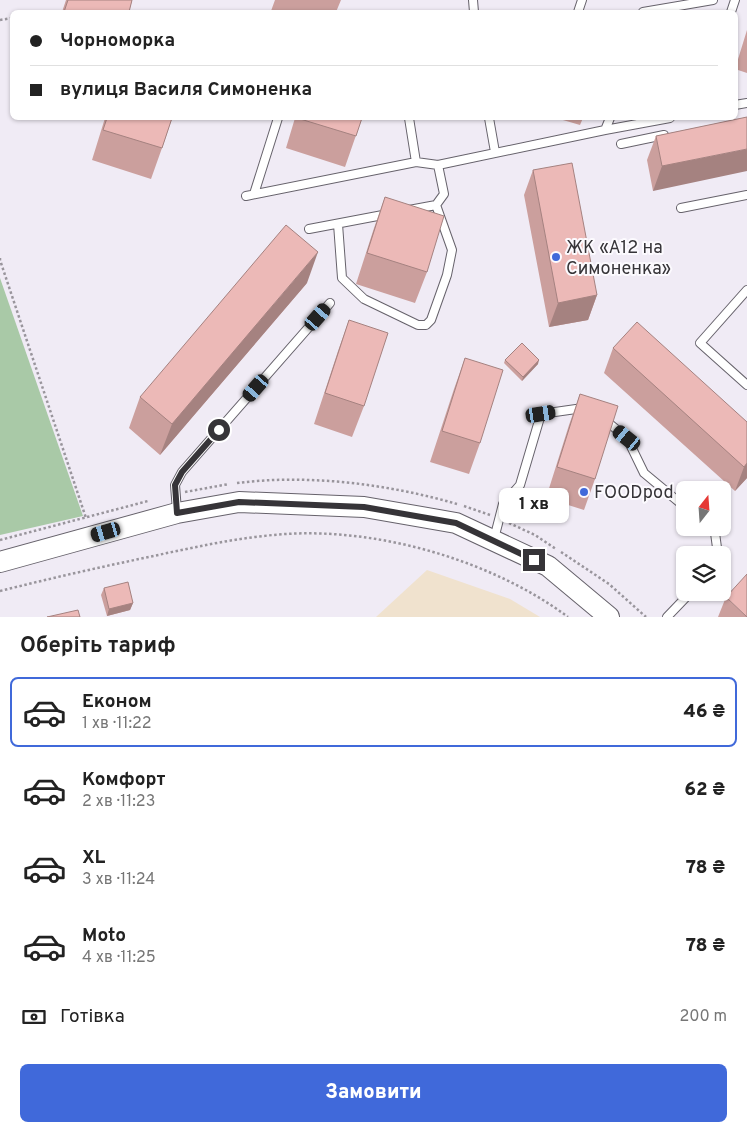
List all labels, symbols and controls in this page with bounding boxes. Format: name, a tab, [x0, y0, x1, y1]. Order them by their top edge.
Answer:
text: Чорноморка	[60, 29, 175, 53]
text: вулиця Василя Симоненка	[60, 78, 312, 102]
place label: ЖК «А12 на Симоненка»	[566, 237, 671, 281]
marker: ЖК «А12 на Симоненка»	[550, 251, 562, 263]
car	[302, 301, 333, 333]
car	[240, 372, 271, 404]
car	[525, 404, 556, 424]
route start	[208, 419, 230, 441]
car	[610, 423, 643, 453]
north arrow	[676, 481, 731, 536]
map controls	[676, 481, 731, 601]
place label: FOODpod	[594, 482, 674, 505]
marker: FOODpod	[578, 486, 590, 498]
callout: 1 хв	[499, 488, 569, 522]
text: 1 хв	[519, 495, 549, 515]
car	[89, 521, 122, 543]
button: layers	[676, 546, 731, 601]
route end	[523, 549, 545, 571]
text: Оберіть тариф	[20, 633, 176, 660]
icon: car	[22, 690, 67, 735]
text: Економ	[82, 690, 152, 714]
text: 46 ₴	[683, 700, 725, 724]
text: 1 хв · 11:22	[82, 714, 152, 734]
icon: car	[22, 768, 67, 813]
text: Комфорт	[82, 768, 165, 792]
text: 62 ₴	[684, 778, 725, 802]
text: 2 хв · 11:23	[82, 792, 155, 812]
icon: car	[22, 846, 67, 891]
text: XL	[82, 846, 105, 870]
text: 78 ₴	[686, 856, 725, 880]
text: 3 хв · 11:24	[82, 870, 155, 890]
icon: car	[22, 924, 67, 969]
text: Moto	[82, 924, 126, 948]
text: 78 ₴	[686, 934, 725, 958]
text: 4 хв · 11:25	[82, 948, 156, 968]
icon: cash	[20, 1003, 48, 1031]
text: Готівка	[60, 1005, 125, 1029]
text: 200 m	[679, 1007, 727, 1027]
button: Замовити	[20, 1064, 727, 1122]

